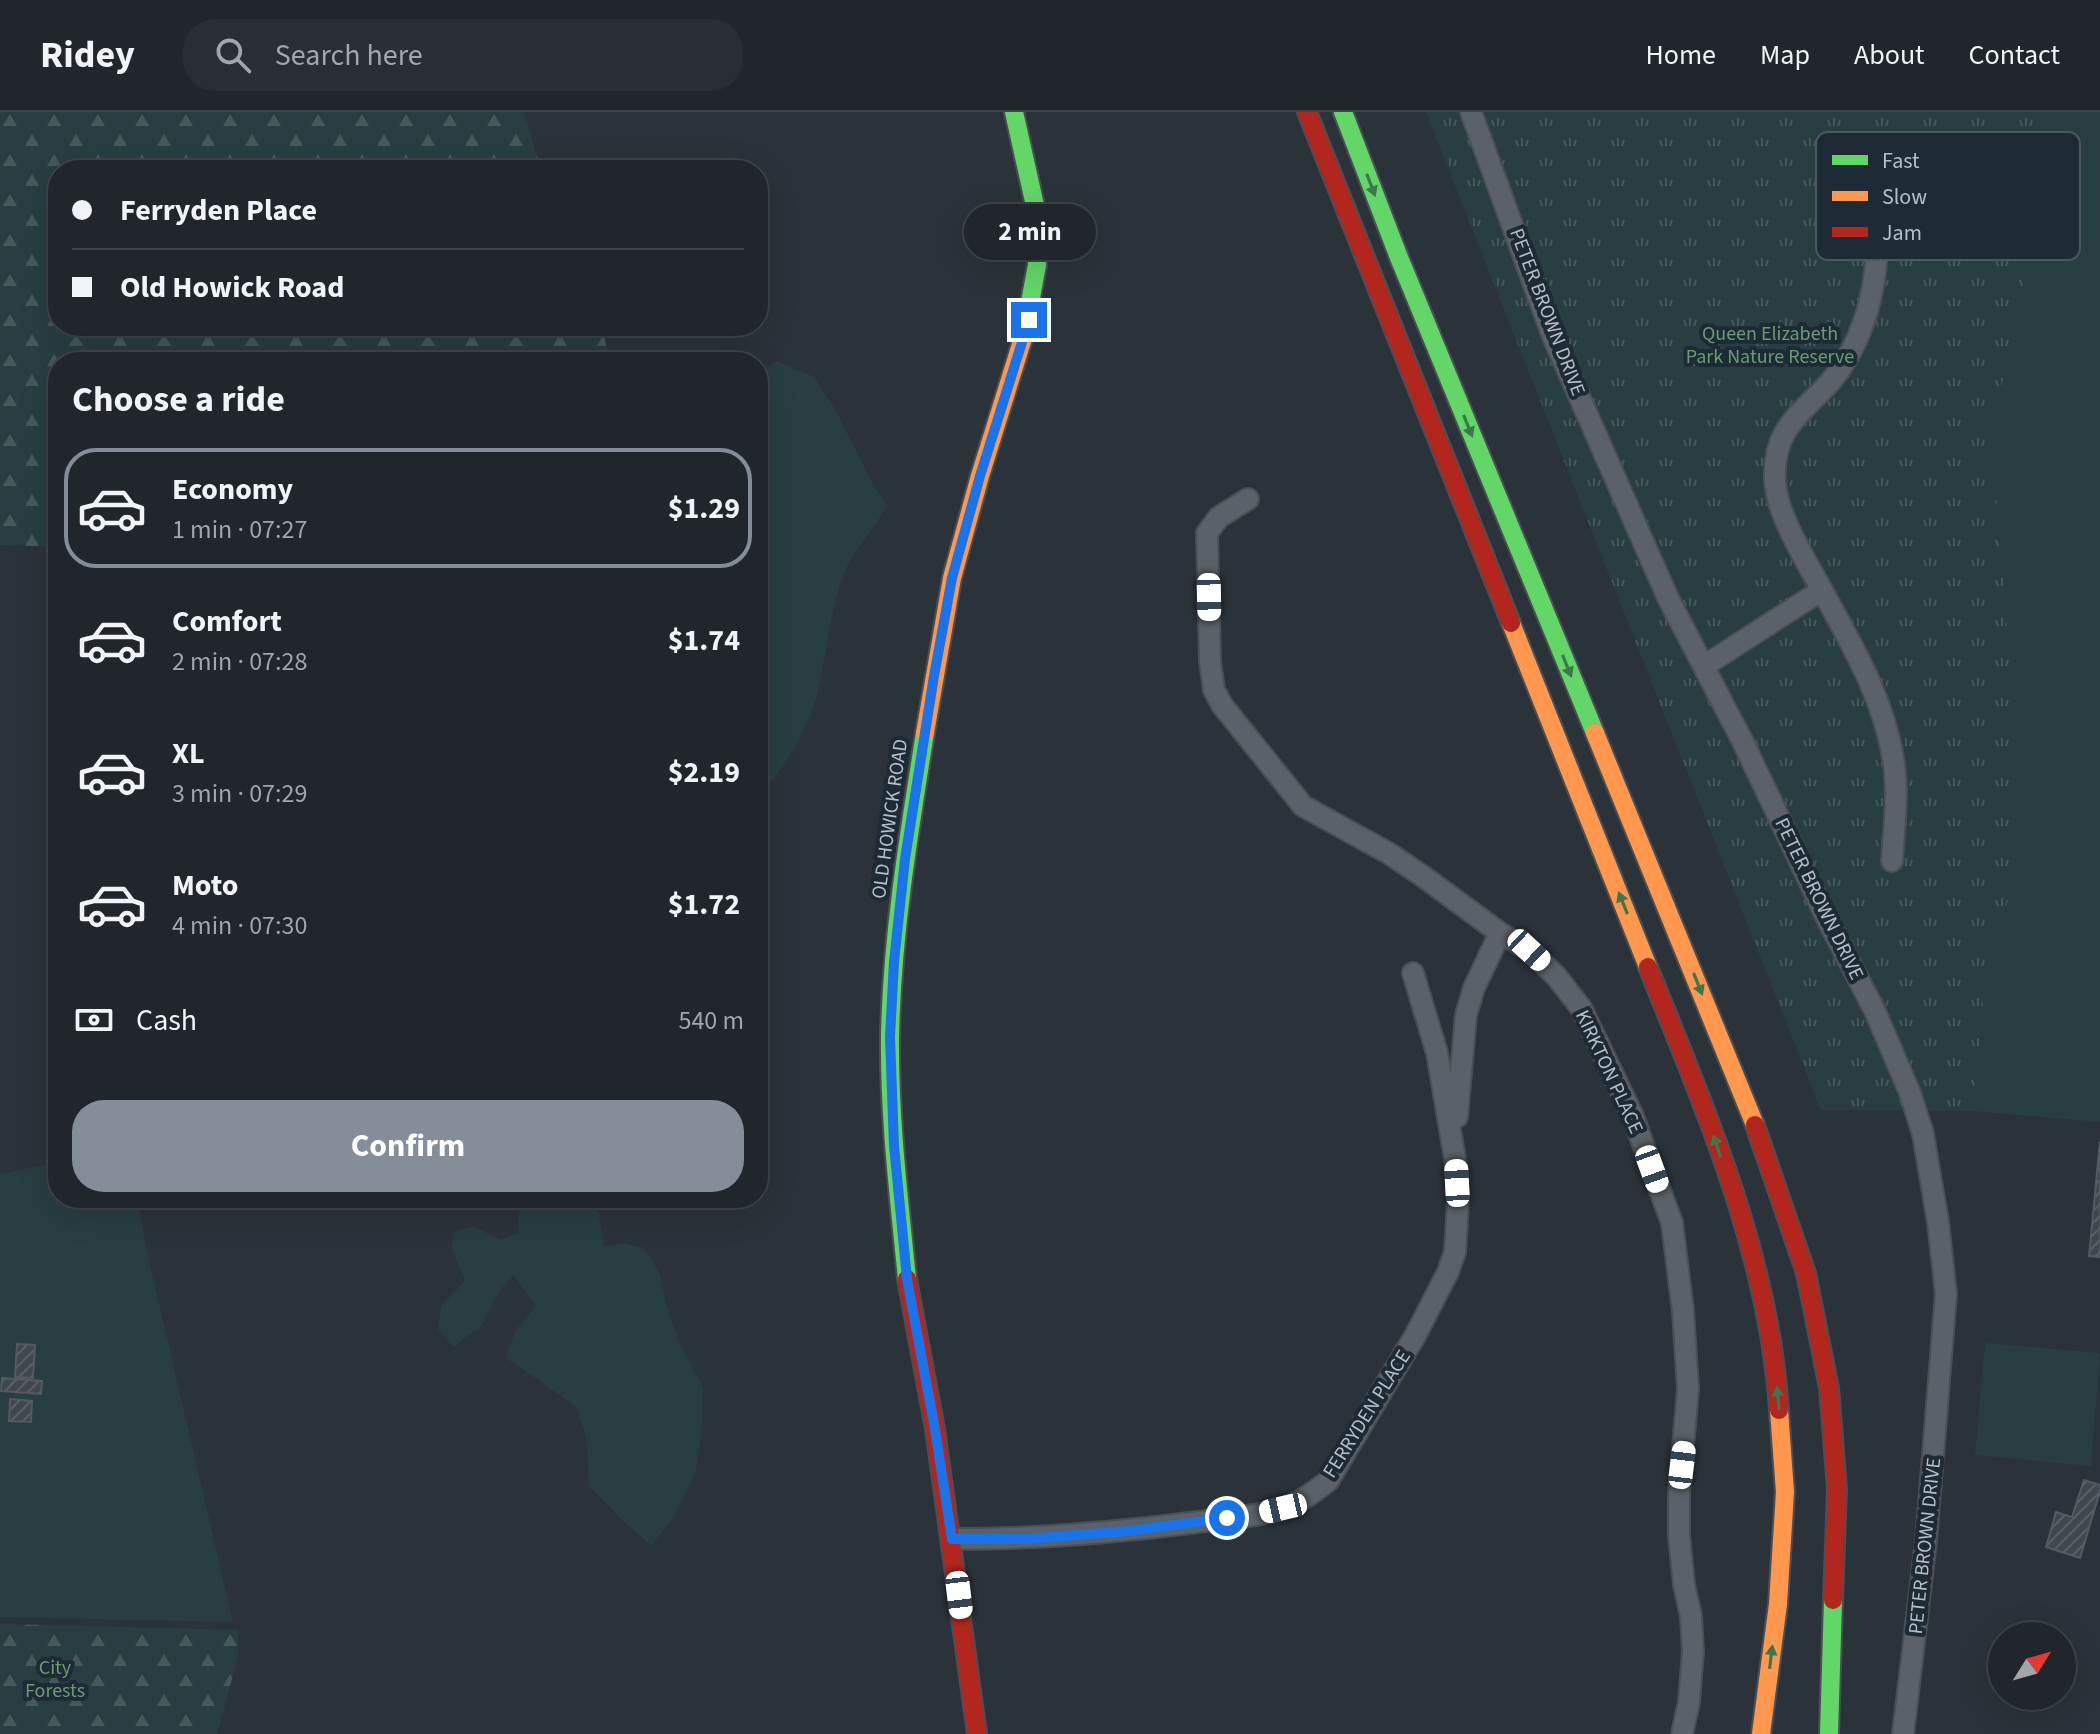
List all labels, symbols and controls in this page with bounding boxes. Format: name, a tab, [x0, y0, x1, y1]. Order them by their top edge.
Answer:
search box	[183, 19, 743, 91]
text: Ridey	[40, 28, 135, 82]
icon: search	[211, 33, 255, 77]
text: Search here	[275, 34, 423, 77]
text: Home	[1645, 35, 1716, 75]
text: Map	[1760, 35, 1810, 75]
text: About	[1854, 35, 1925, 75]
text: Contact	[1969, 35, 2060, 75]
legend	[1816, 132, 2080, 260]
text: Fast	[1882, 145, 1920, 177]
one-way arrow	[1365, 173, 1378, 197]
text: Slow	[1882, 181, 1927, 213]
text: Ferryden Place	[120, 189, 317, 232]
callout: 2 min	[963, 204, 1095, 260]
text: 2 min	[998, 213, 1062, 250]
text: Jam	[1882, 217, 1922, 249]
street label: PETER BROWN DRIVE	[1502, 224, 1592, 400]
text: Old Howick Road	[120, 266, 344, 309]
route end	[1011, 302, 1047, 338]
park label: Queen Elizabeth Park Nature Reserve	[1686, 320, 1854, 371]
text: Choose a ride	[72, 374, 285, 425]
one-way arrow	[1462, 414, 1475, 438]
text: Economy	[172, 468, 293, 511]
icon: car	[76, 472, 148, 544]
text: $1.29	[668, 487, 740, 530]
text: 1 min · 07:27	[172, 511, 307, 548]
car	[1197, 573, 1221, 621]
text: Comfort	[172, 600, 282, 643]
icon: car	[76, 604, 148, 676]
text: $1.74	[668, 619, 740, 662]
text: 2 min · 07:28	[172, 643, 307, 680]
one-way arrow	[1561, 654, 1574, 678]
text: XL	[172, 732, 205, 775]
icon: car	[76, 736, 148, 808]
street label: OLD HOWICK ROAD	[865, 737, 915, 901]
text: $2.19	[668, 751, 740, 794]
text: 3 min · 07:29	[172, 775, 307, 812]
street label: PETER BROWN DRIVE	[1768, 813, 1870, 985]
text: Moto	[172, 864, 238, 907]
icon: car	[76, 868, 148, 940]
text: $1.72	[668, 883, 740, 926]
one-way arrow	[1617, 891, 1630, 915]
text: 4 min · 07:30	[172, 907, 307, 944]
car	[1503, 925, 1555, 975]
one-way arrow	[1692, 972, 1705, 996]
icon: cash	[72, 998, 116, 1042]
text: Cash	[136, 999, 197, 1042]
text: 540 m	[678, 1002, 744, 1039]
street label: KIRKTON PLACE	[1568, 1006, 1650, 1138]
button: Confirm	[72, 1100, 744, 1192]
one-way arrow	[1710, 1133, 1723, 1157]
car	[1633, 1142, 1671, 1196]
car	[1444, 1158, 1470, 1208]
street label: FERRYDEN PLACE	[1316, 1345, 1418, 1483]
one-way arrow	[1771, 1385, 1784, 1410]
car	[1667, 1440, 1697, 1490]
street label: PETER BROWN DRIVE	[1902, 1456, 1948, 1636]
car	[1257, 1491, 1309, 1525]
route start	[1209, 1500, 1245, 1536]
car	[944, 1570, 974, 1620]
north arrow	[1988, 1622, 2076, 1710]
map controls	[1988, 1622, 2076, 1710]
one-way arrow	[1765, 1644, 1778, 1669]
park label: City Forests	[25, 1654, 85, 1705]

